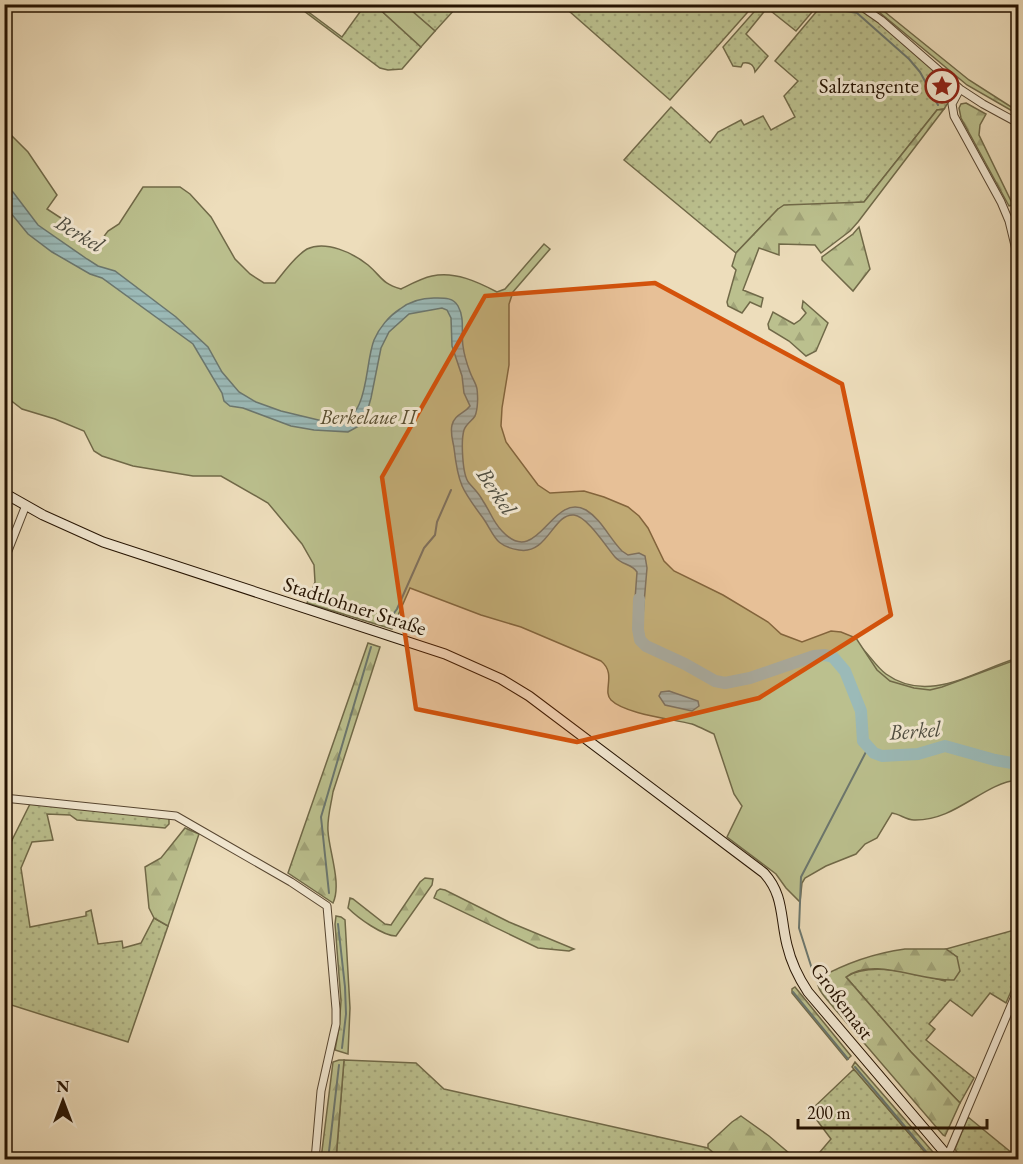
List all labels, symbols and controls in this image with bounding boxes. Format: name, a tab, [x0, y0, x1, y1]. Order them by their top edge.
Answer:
place icon: Salztangente	[924, 68, 960, 104]
place label: Salztangente	[819, 72, 919, 99]
water label: Berkel	[49, 207, 110, 260]
park label: Berkelaue II	[319, 403, 418, 430]
water label: Berkel	[470, 461, 523, 521]
street label: Stadtlohner Straße	[280, 570, 430, 641]
water label: Berkel	[887, 714, 943, 747]
street label: Großemast	[805, 957, 880, 1045]
north arrow	[33, 1071, 93, 1131]
text: N	[57, 1076, 70, 1097]
scale bar	[798, 1092, 987, 1130]
text: 200 m	[807, 1101, 851, 1124]

